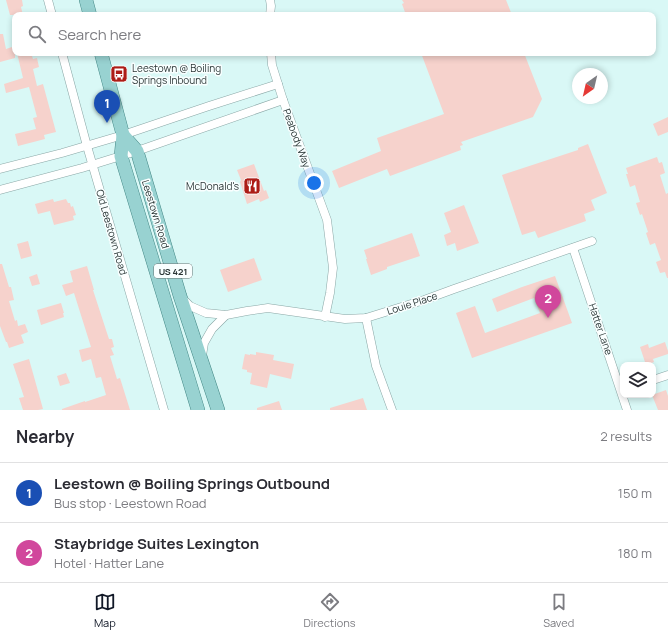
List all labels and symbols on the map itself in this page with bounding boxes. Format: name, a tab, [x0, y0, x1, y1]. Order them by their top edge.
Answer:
place label: Leestown @ Boiling Springs Inbound	[132, 61, 221, 87]
bus stop icon: Leestown @ Boiling Springs Inbound	[109, 64, 129, 84]
north arrow	[572, 68, 608, 104]
pin: 1	[94, 90, 120, 123]
street label: Peabody Way	[280, 107, 314, 170]
your location	[304, 173, 324, 193]
restaurant icon: McDonald's	[242, 176, 262, 196]
street label: Leestown Road	[139, 178, 173, 250]
place label: McDonald's	[186, 179, 239, 193]
street label: Old Leestown Road	[93, 188, 131, 276]
road number: US 421	[154, 264, 192, 278]
pin: 2	[535, 285, 561, 318]
street label: Louie Place	[385, 288, 439, 318]
street label: Hatter Lane	[586, 301, 616, 357]

